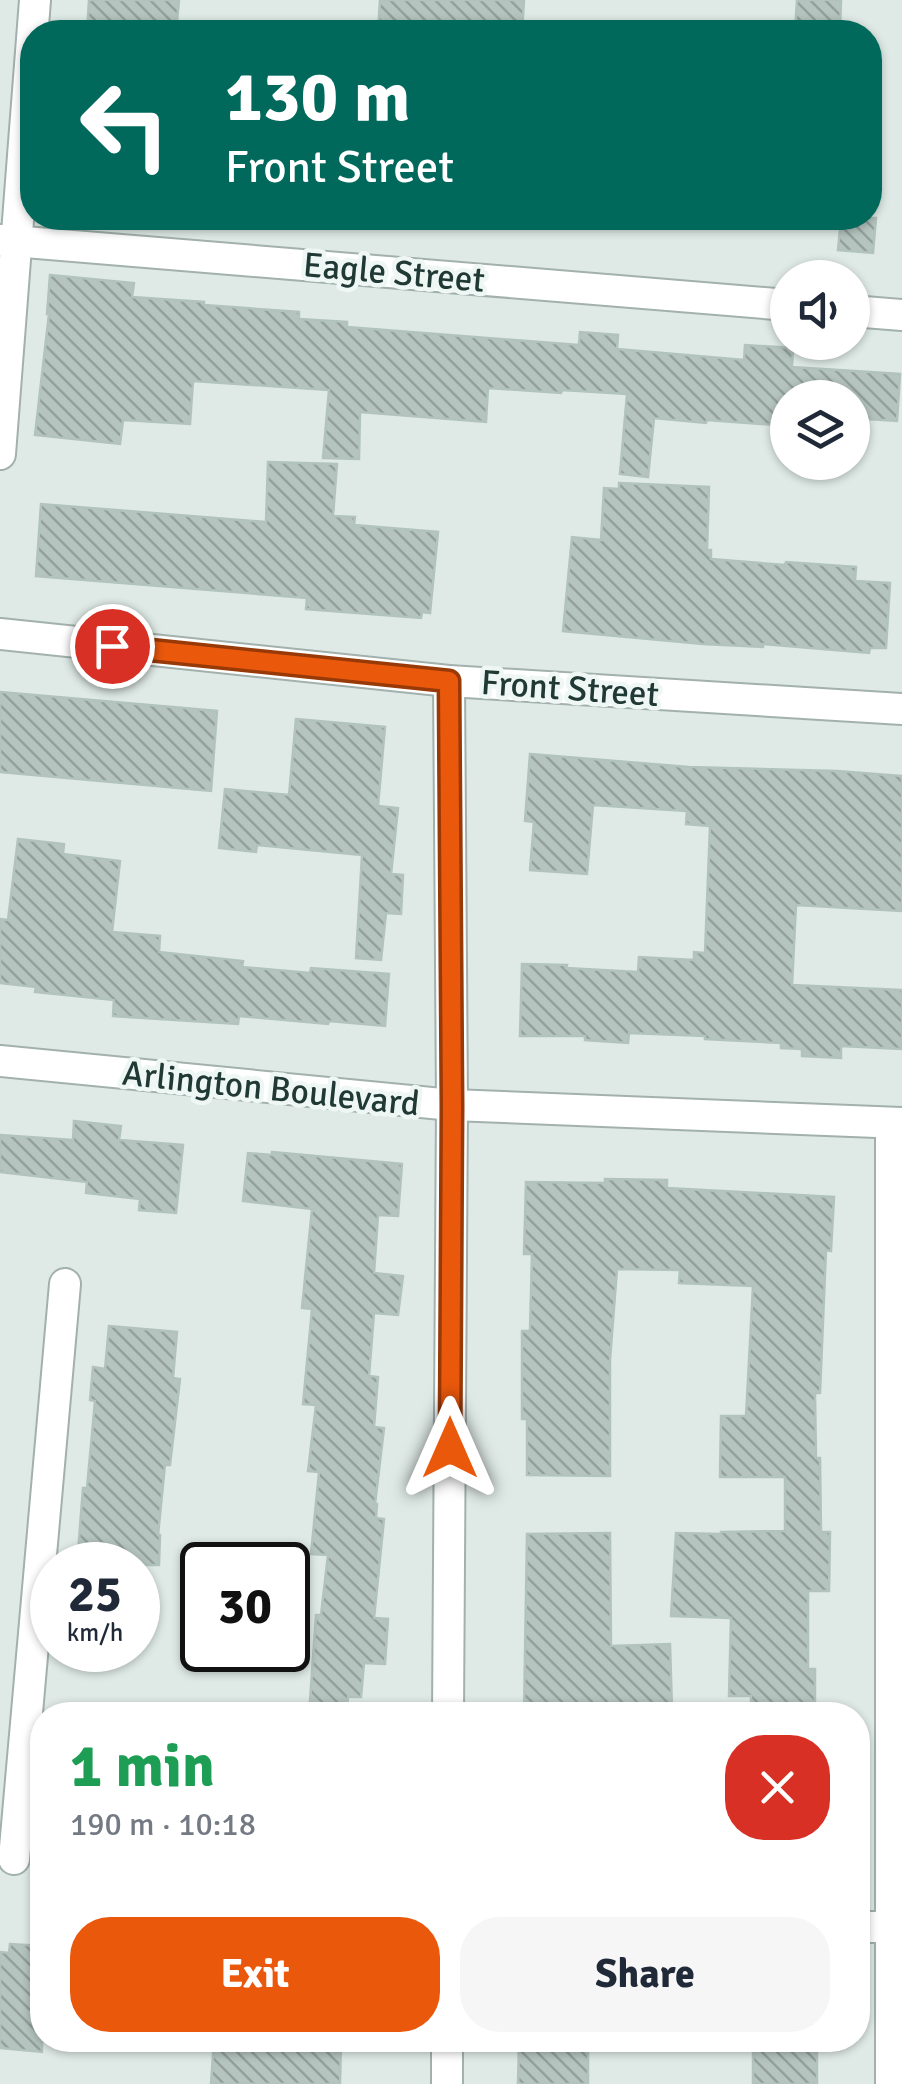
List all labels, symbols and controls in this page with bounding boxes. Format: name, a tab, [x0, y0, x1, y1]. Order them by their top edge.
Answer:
text: 130 m	[225, 54, 410, 140]
icon: left	[60, 60, 190, 190]
text: Front Street	[225, 140, 454, 195]
street label: Eagle Street	[301, 243, 486, 302]
map controls	[770, 260, 870, 480]
button: sound	[770, 260, 870, 360]
button: layers	[770, 380, 870, 480]
pin	[70, 604, 155, 689]
icon: arrive	[85, 619, 140, 674]
street label: Front Street	[480, 661, 660, 716]
street label: Arlington Boulevard	[120, 1052, 422, 1125]
position arrow	[398, 1396, 502, 1500]
speed limit sign: 30	[180, 1542, 310, 1672]
text: 25	[68, 1564, 122, 1626]
text: km/h	[67, 1617, 123, 1648]
text: 1 min	[70, 1730, 215, 1804]
button: close	[725, 1735, 830, 1840]
text: 190 m · 10:18	[70, 1805, 256, 1844]
button: Exit	[70, 1917, 440, 2032]
button: Share	[460, 1917, 830, 2032]

